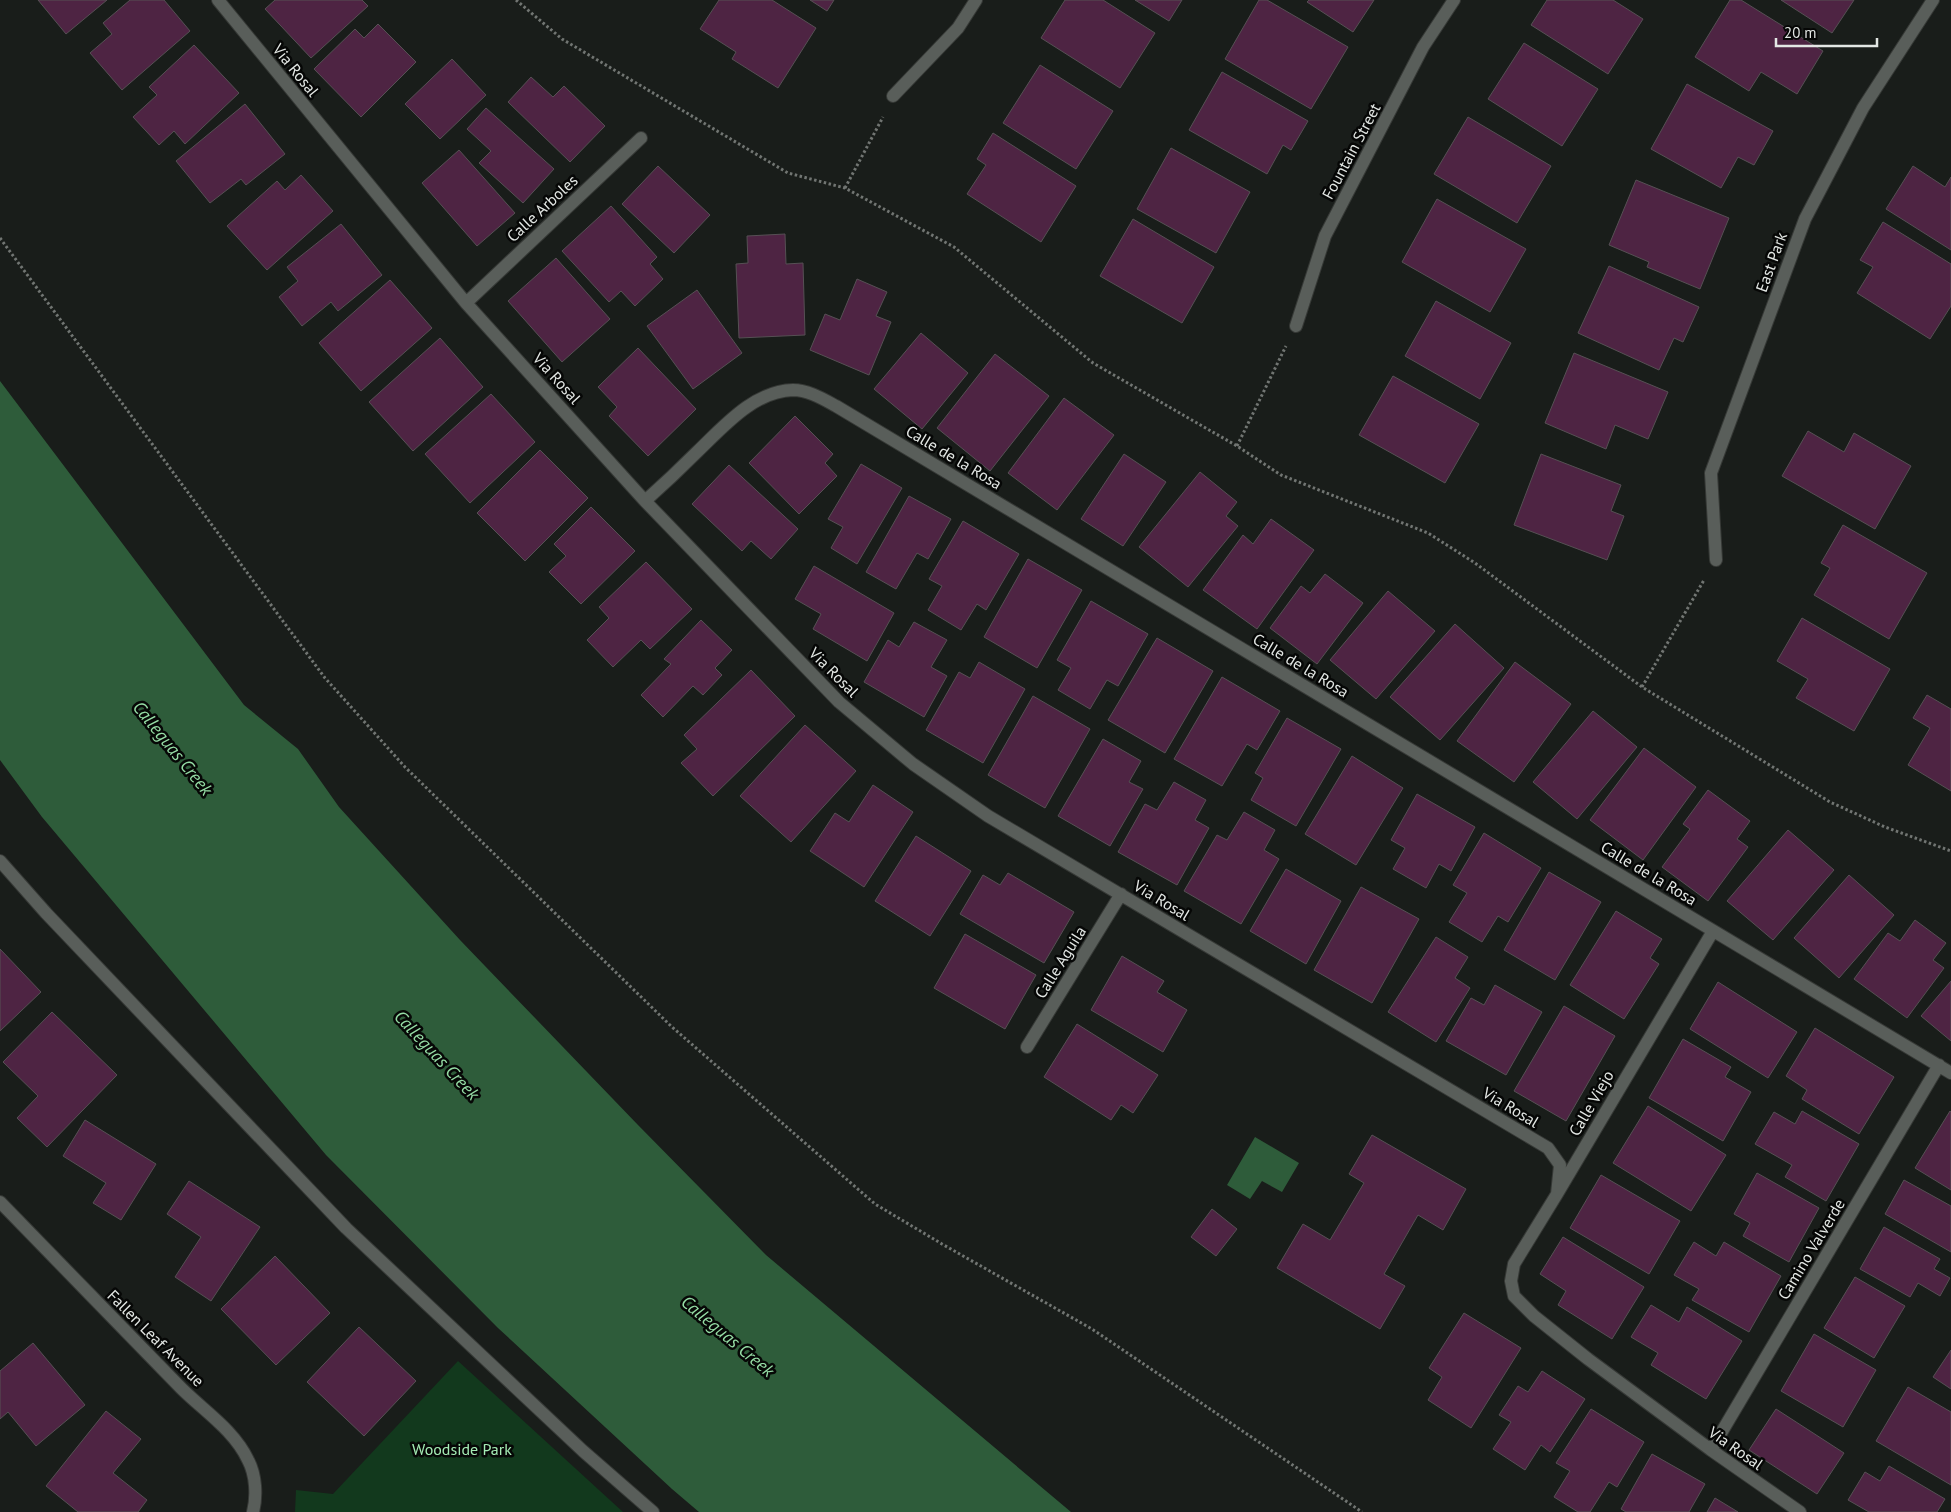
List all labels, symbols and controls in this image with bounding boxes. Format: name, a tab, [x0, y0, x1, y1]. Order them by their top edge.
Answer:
scale bar	[1776, 15, 1877, 47]
text: 20 m	[1784, 23, 1817, 42]
street label: Via Rosal	[268, 39, 324, 101]
street label: Fountain Street	[1317, 99, 1385, 202]
street label: Calle Arboles	[502, 170, 582, 246]
street label: East Park	[1751, 229, 1791, 295]
street label: Via Rosal	[528, 347, 585, 408]
street label: Calle de la Rosa	[902, 421, 1006, 493]
street label: Calle de la Rosa	[1249, 629, 1353, 701]
street label: Via Rosal	[804, 642, 863, 701]
water label: Calleguas Creek	[128, 696, 219, 801]
street label: Calle de la Rosa	[1597, 837, 1701, 909]
street label: Via Rosal	[1129, 875, 1194, 925]
street label: Calle Aguila	[1030, 922, 1090, 1002]
water label: Calleguas Creek	[389, 1005, 485, 1105]
street label: Calle Viejo	[1564, 1067, 1618, 1139]
street label: Via Rosal	[1478, 1082, 1543, 1132]
street label: Camino Valverde	[1773, 1195, 1849, 1303]
street label: Fallen Leaf Avenue	[103, 1285, 209, 1391]
water label: Calleguas Creek	[677, 1290, 780, 1382]
street label: Via Rosal	[1704, 1421, 1767, 1474]
park label: Woodside Park	[412, 1439, 512, 1459]

